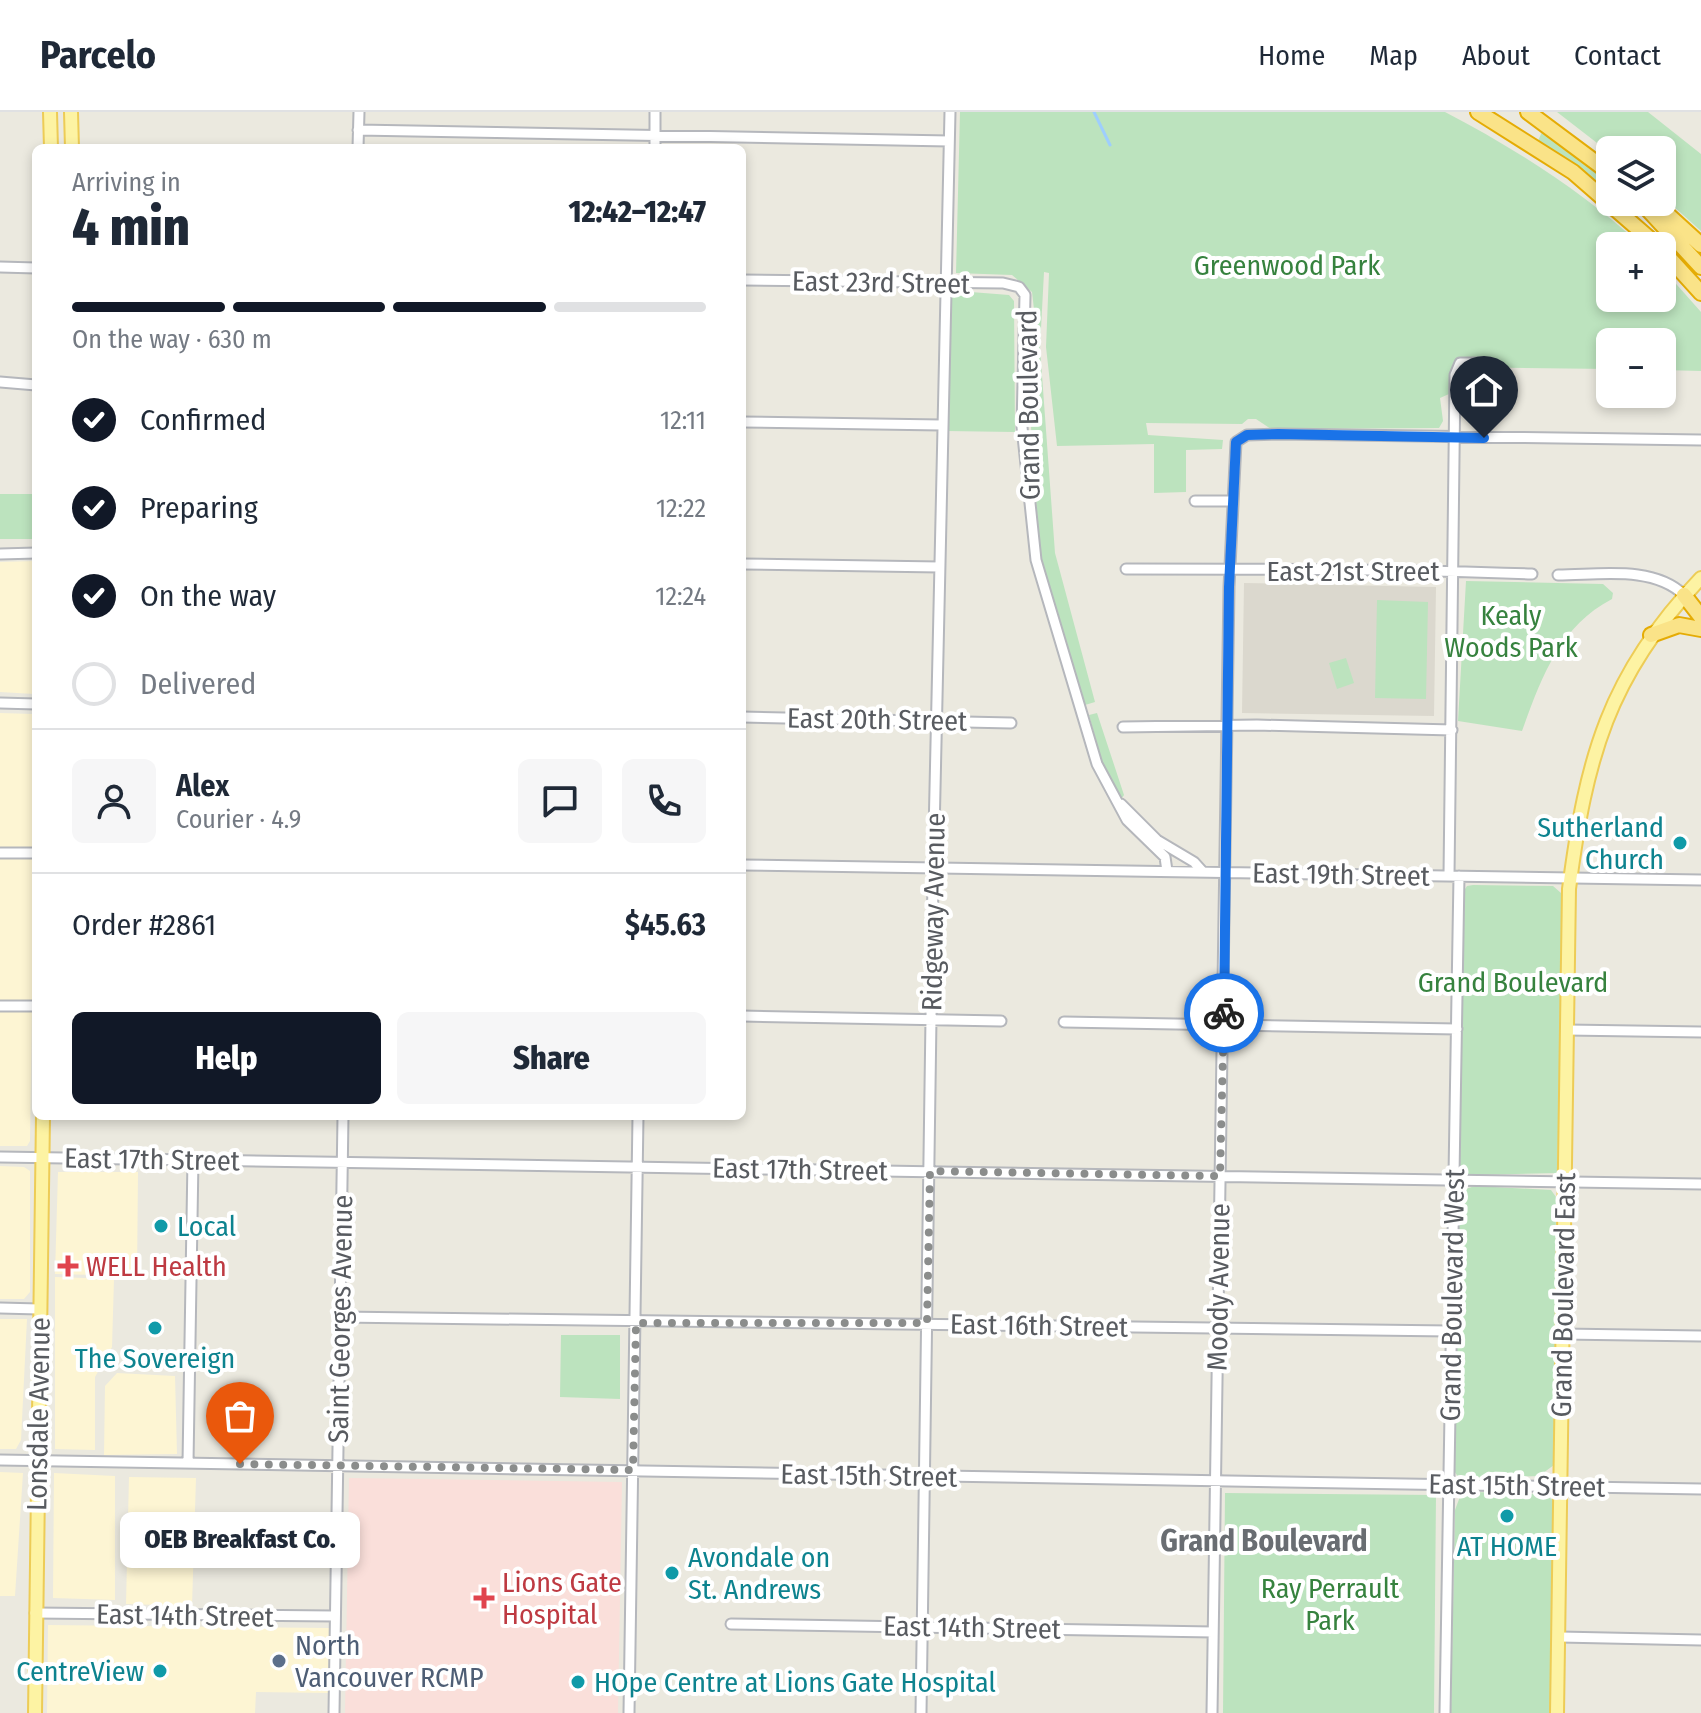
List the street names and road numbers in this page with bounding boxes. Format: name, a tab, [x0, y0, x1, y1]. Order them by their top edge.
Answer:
street label: East 23rd Street	[792, 264, 971, 301]
street label: Grand Boulevard	[1010, 309, 1047, 500]
street label: East 21st Street	[1266, 555, 1440, 588]
street label: East 20th Street	[787, 701, 968, 738]
street label: Ridgeway Avenue	[915, 813, 952, 1011]
street label: East 19th Street	[1252, 856, 1431, 893]
street label: East 17th Street	[64, 1141, 241, 1178]
street label: East 17th Street	[712, 1151, 889, 1188]
street label: Grand Boulevard West	[1434, 1168, 1471, 1422]
street label: Grand Boulevard East	[1545, 1172, 1582, 1418]
street label: Saint Georges Avenue	[322, 1195, 359, 1443]
street label: Moody Avenue	[1201, 1203, 1236, 1371]
street label: East 16th Street	[950, 1307, 1129, 1344]
street label: Lonsdale Avenue	[20, 1317, 57, 1511]
street label: East 15th Street	[780, 1457, 959, 1494]
street label: East 15th Street	[1428, 1467, 1607, 1504]
street label: East 14th Street	[96, 1597, 275, 1634]
street label: East 14th Street	[883, 1609, 1062, 1646]

